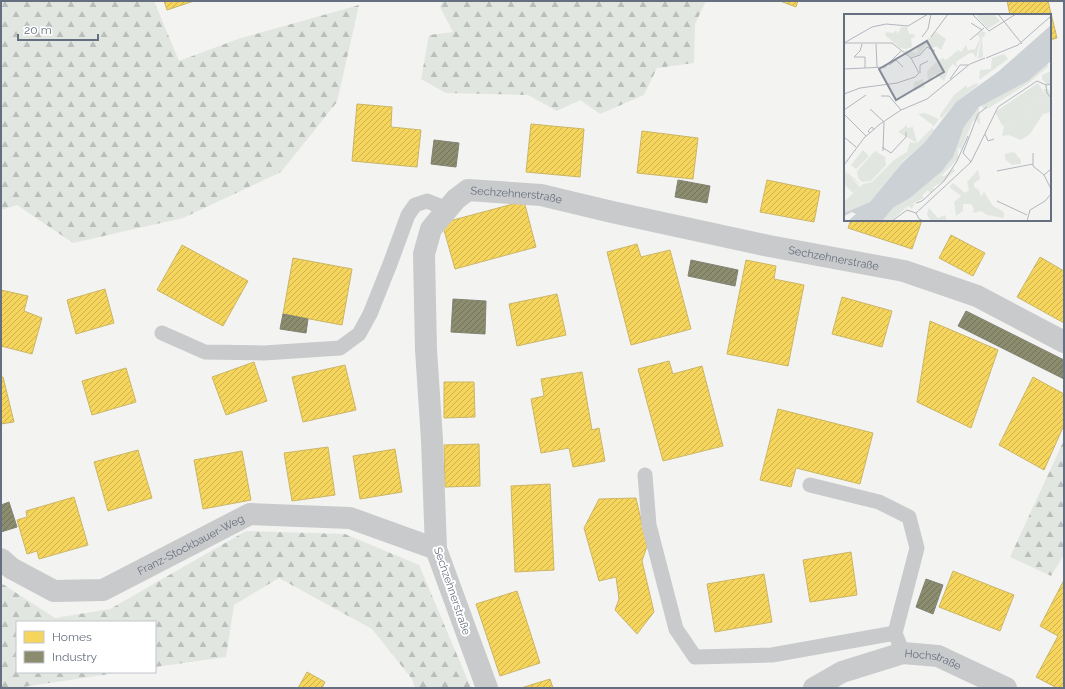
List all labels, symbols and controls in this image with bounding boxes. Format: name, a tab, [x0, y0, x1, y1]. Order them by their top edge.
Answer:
inset map	[844, 14, 1051, 221]
scale bar	[18, 16, 98, 42]
text: 20 m	[24, 23, 52, 37]
street label: Sechzehnerstraße	[470, 184, 564, 206]
street label: Sechzehnerstraße	[787, 243, 881, 273]
street label: Franz-Stockbauer-Weg	[135, 512, 246, 578]
street label: Sechzehnerstraße	[431, 545, 473, 637]
legend	[16, 621, 156, 673]
text: Homes	[52, 630, 92, 644]
street label: Hochstraße	[904, 647, 964, 673]
text: Industry	[52, 650, 98, 664]

